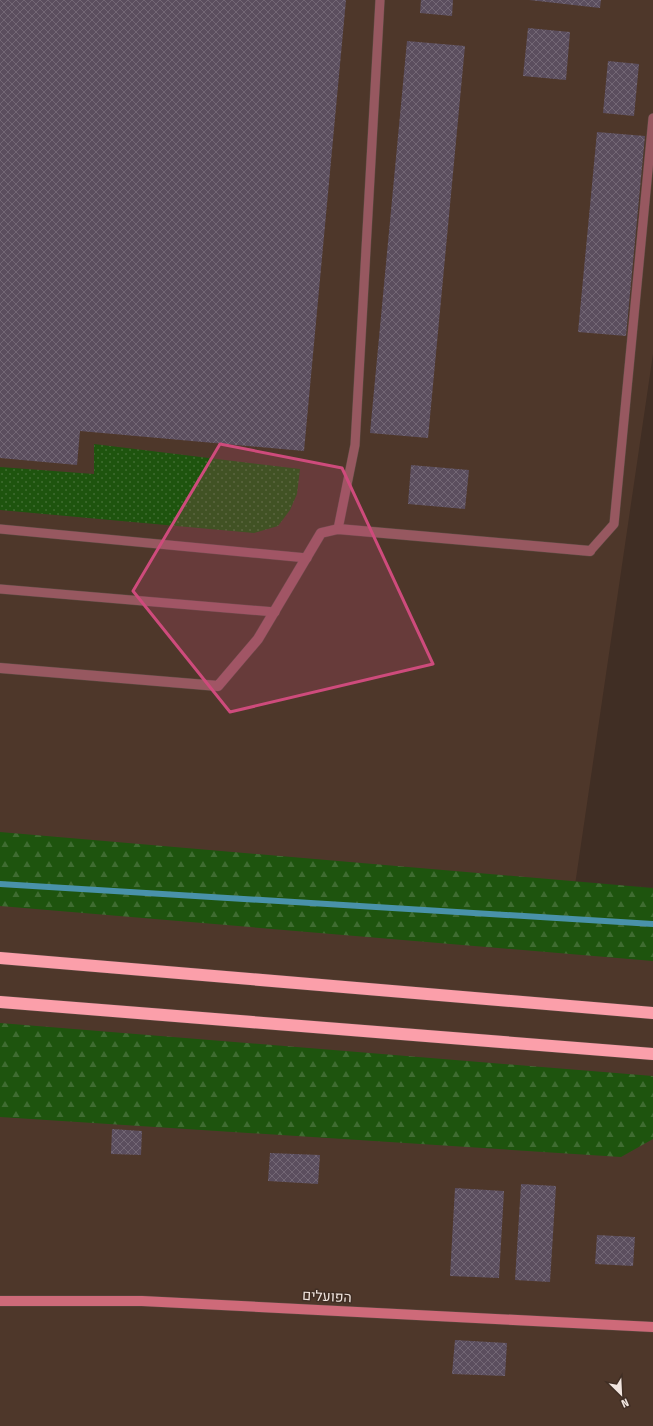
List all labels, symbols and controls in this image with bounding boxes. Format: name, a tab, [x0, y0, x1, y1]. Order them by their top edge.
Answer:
street label: הפועלים	[302, 1287, 352, 1306]
north arrow	[601, 1374, 641, 1414]
text: N	[619, 1395, 631, 1410]

